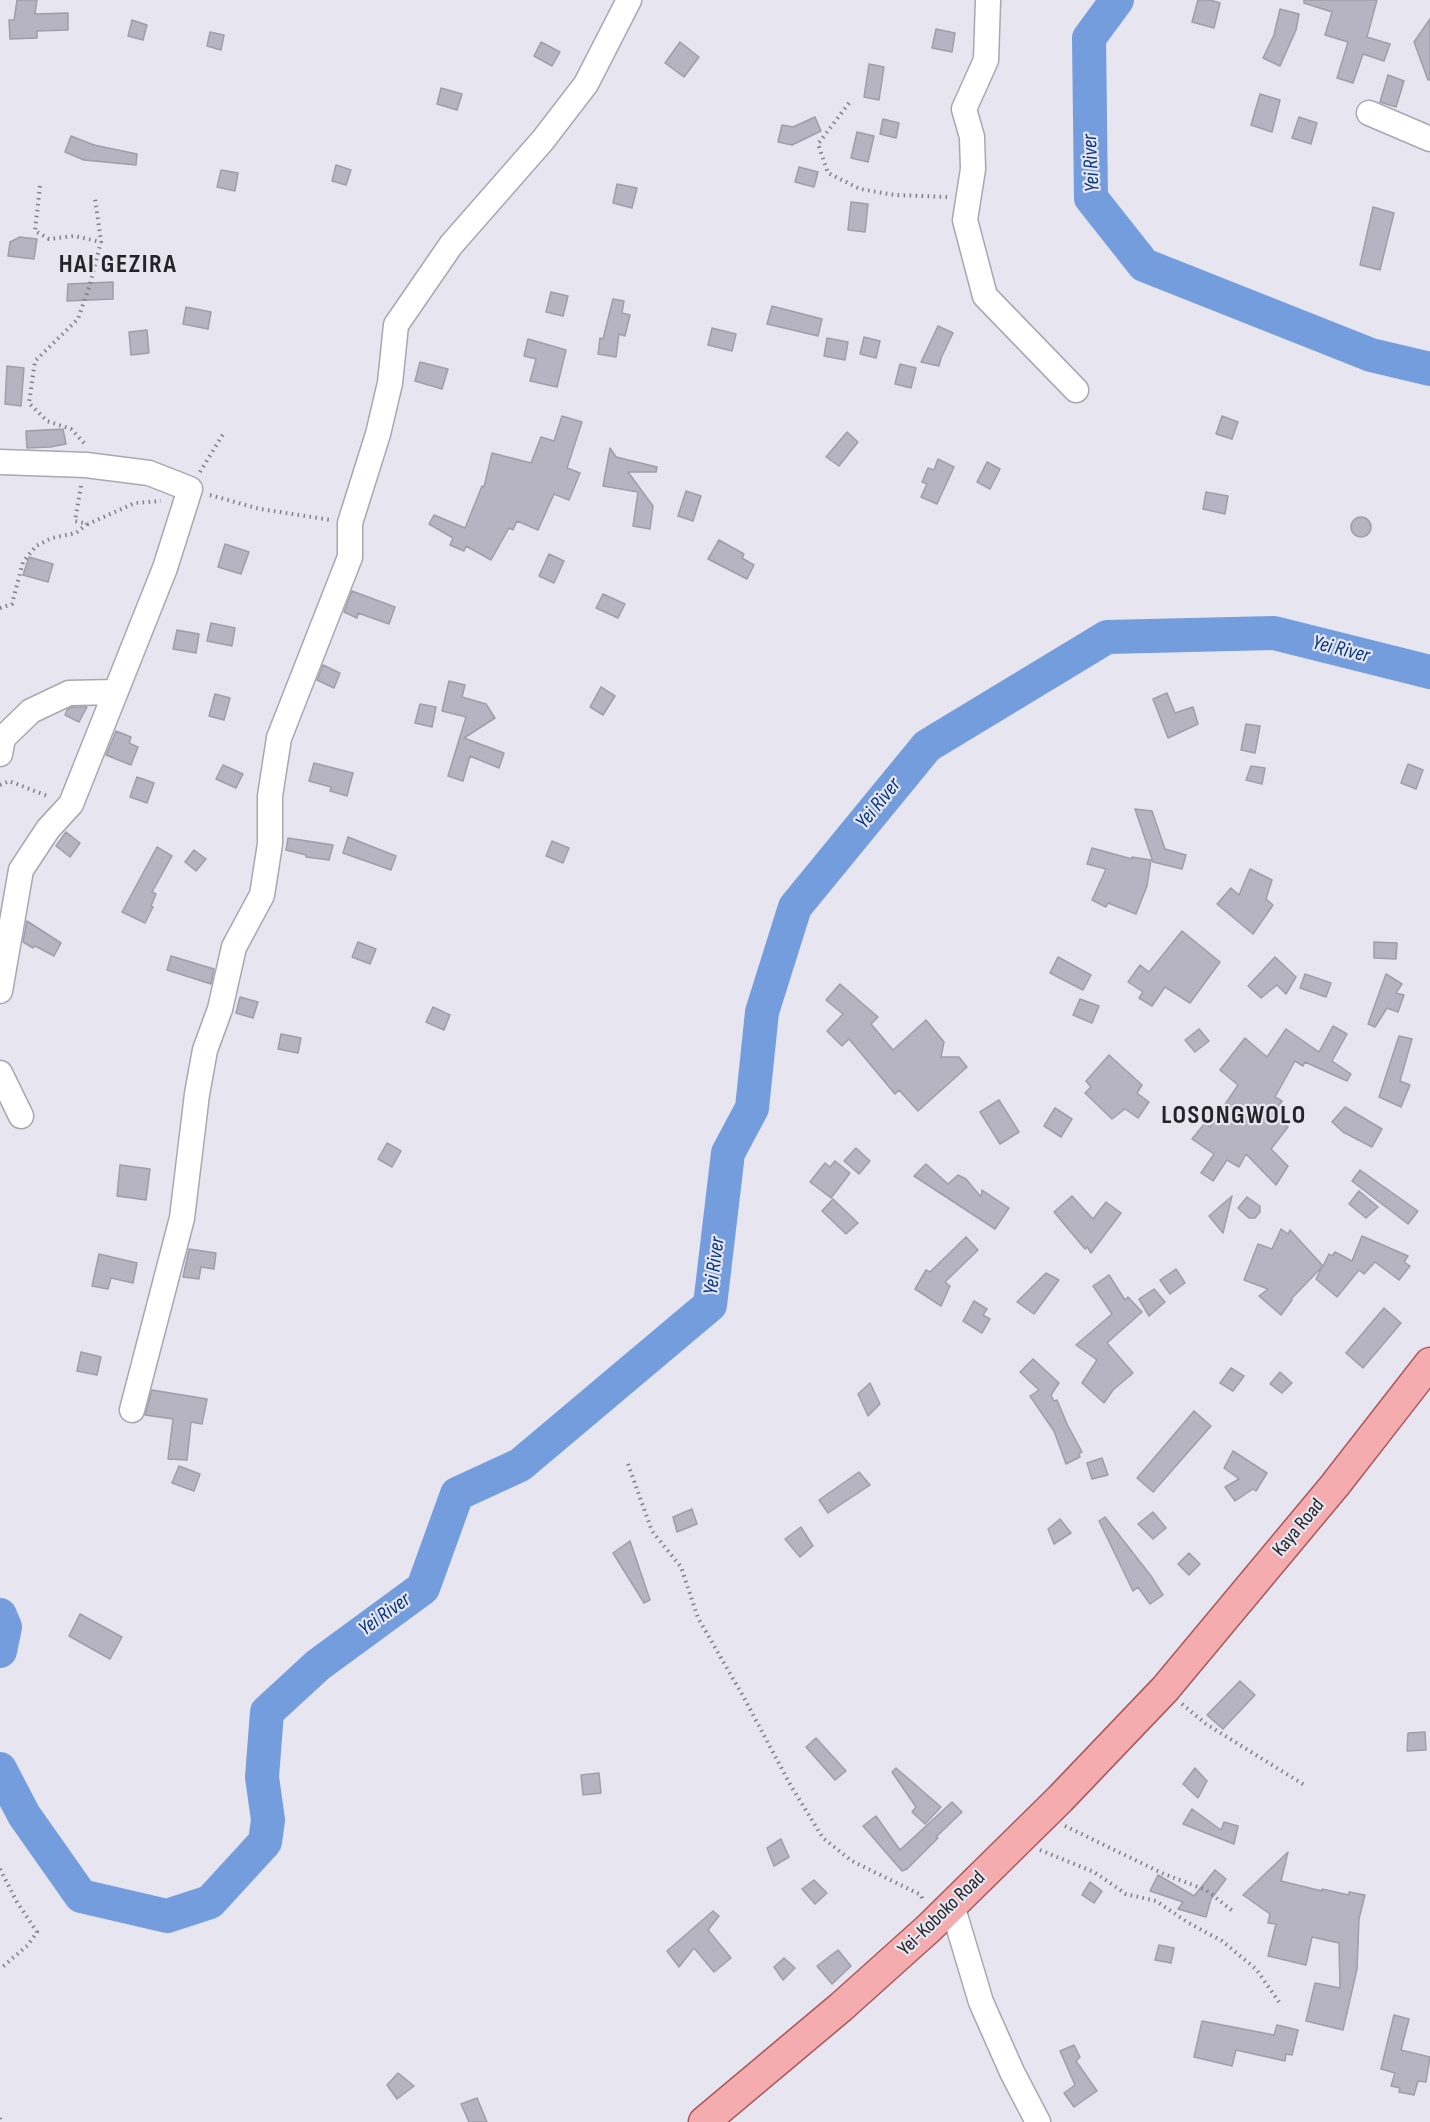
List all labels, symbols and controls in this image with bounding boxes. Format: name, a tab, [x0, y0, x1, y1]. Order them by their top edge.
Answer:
water label: Yei River	[1078, 133, 1106, 193]
district label: HAI GEZIRA	[59, 249, 177, 281]
water label: Yei River	[1310, 631, 1372, 669]
water label: Yei River	[851, 774, 907, 834]
district label: LOSONGWOLO	[1161, 1100, 1307, 1132]
water label: Yei River	[699, 1236, 731, 1296]
street label: Kaya Road	[1268, 1494, 1330, 1562]
water label: Yei River	[354, 1588, 416, 1642]
street label: Yei-Koboko Road	[893, 1866, 991, 1962]

